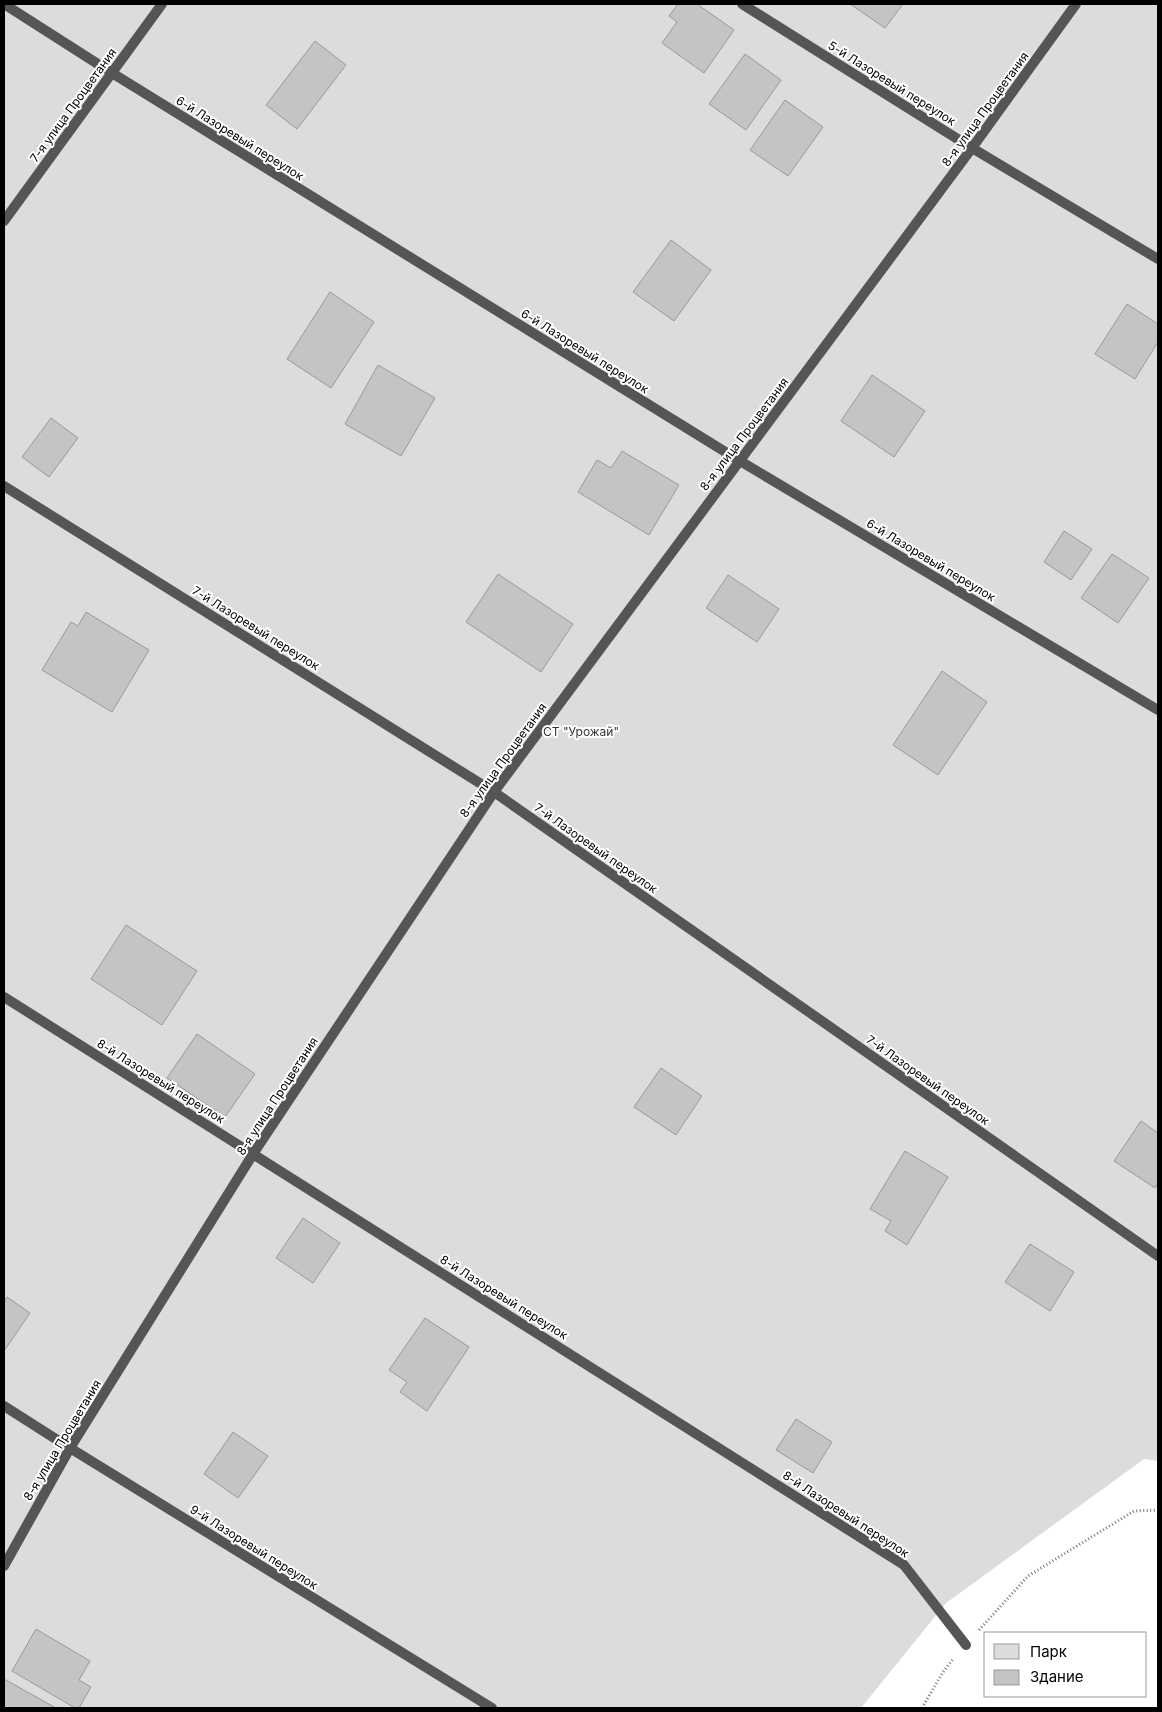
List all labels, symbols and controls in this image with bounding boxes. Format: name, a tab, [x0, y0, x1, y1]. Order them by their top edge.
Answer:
street label: 5-й Лазоревый переулок	[825, 38, 959, 129]
street label: 7-я улица Процветания	[27, 45, 119, 165]
street label: 8-я улица Процветания	[938, 49, 1032, 169]
street label: 6-й Лазоревый переулок	[173, 93, 307, 184]
street label: 6-й Лазоревый переулок	[518, 306, 652, 397]
street label: 8-я улица Процветания	[696, 374, 792, 494]
street label: 6-й Лазоревый переулок	[864, 516, 999, 605]
street label: 7-й Лазоревый переулок	[190, 583, 323, 674]
street label: 8-я улица Процветания	[456, 700, 550, 820]
park label: СТ "Урожай"	[543, 724, 619, 739]
street label: 7-й Лазоревый переулок	[531, 800, 661, 897]
street label: 7-й Лазоревый переулок	[863, 1032, 993, 1129]
street label: 8-я улица Процветания	[233, 1034, 321, 1158]
street label: 8-й Лазоревый переулок	[94, 1036, 228, 1127]
street label: 8-й Лазоревый переулок	[437, 1252, 571, 1343]
street label: 8-я улица Процветания	[20, 1377, 104, 1503]
street label: 8-й Лазоревый переулок	[780, 1468, 912, 1561]
street label: 9-й Лазоревый переулок	[187, 1502, 321, 1593]
legend	[984, 1632, 1147, 1697]
text: Парк	[1030, 1642, 1067, 1661]
text: Здание	[1030, 1667, 1084, 1686]

